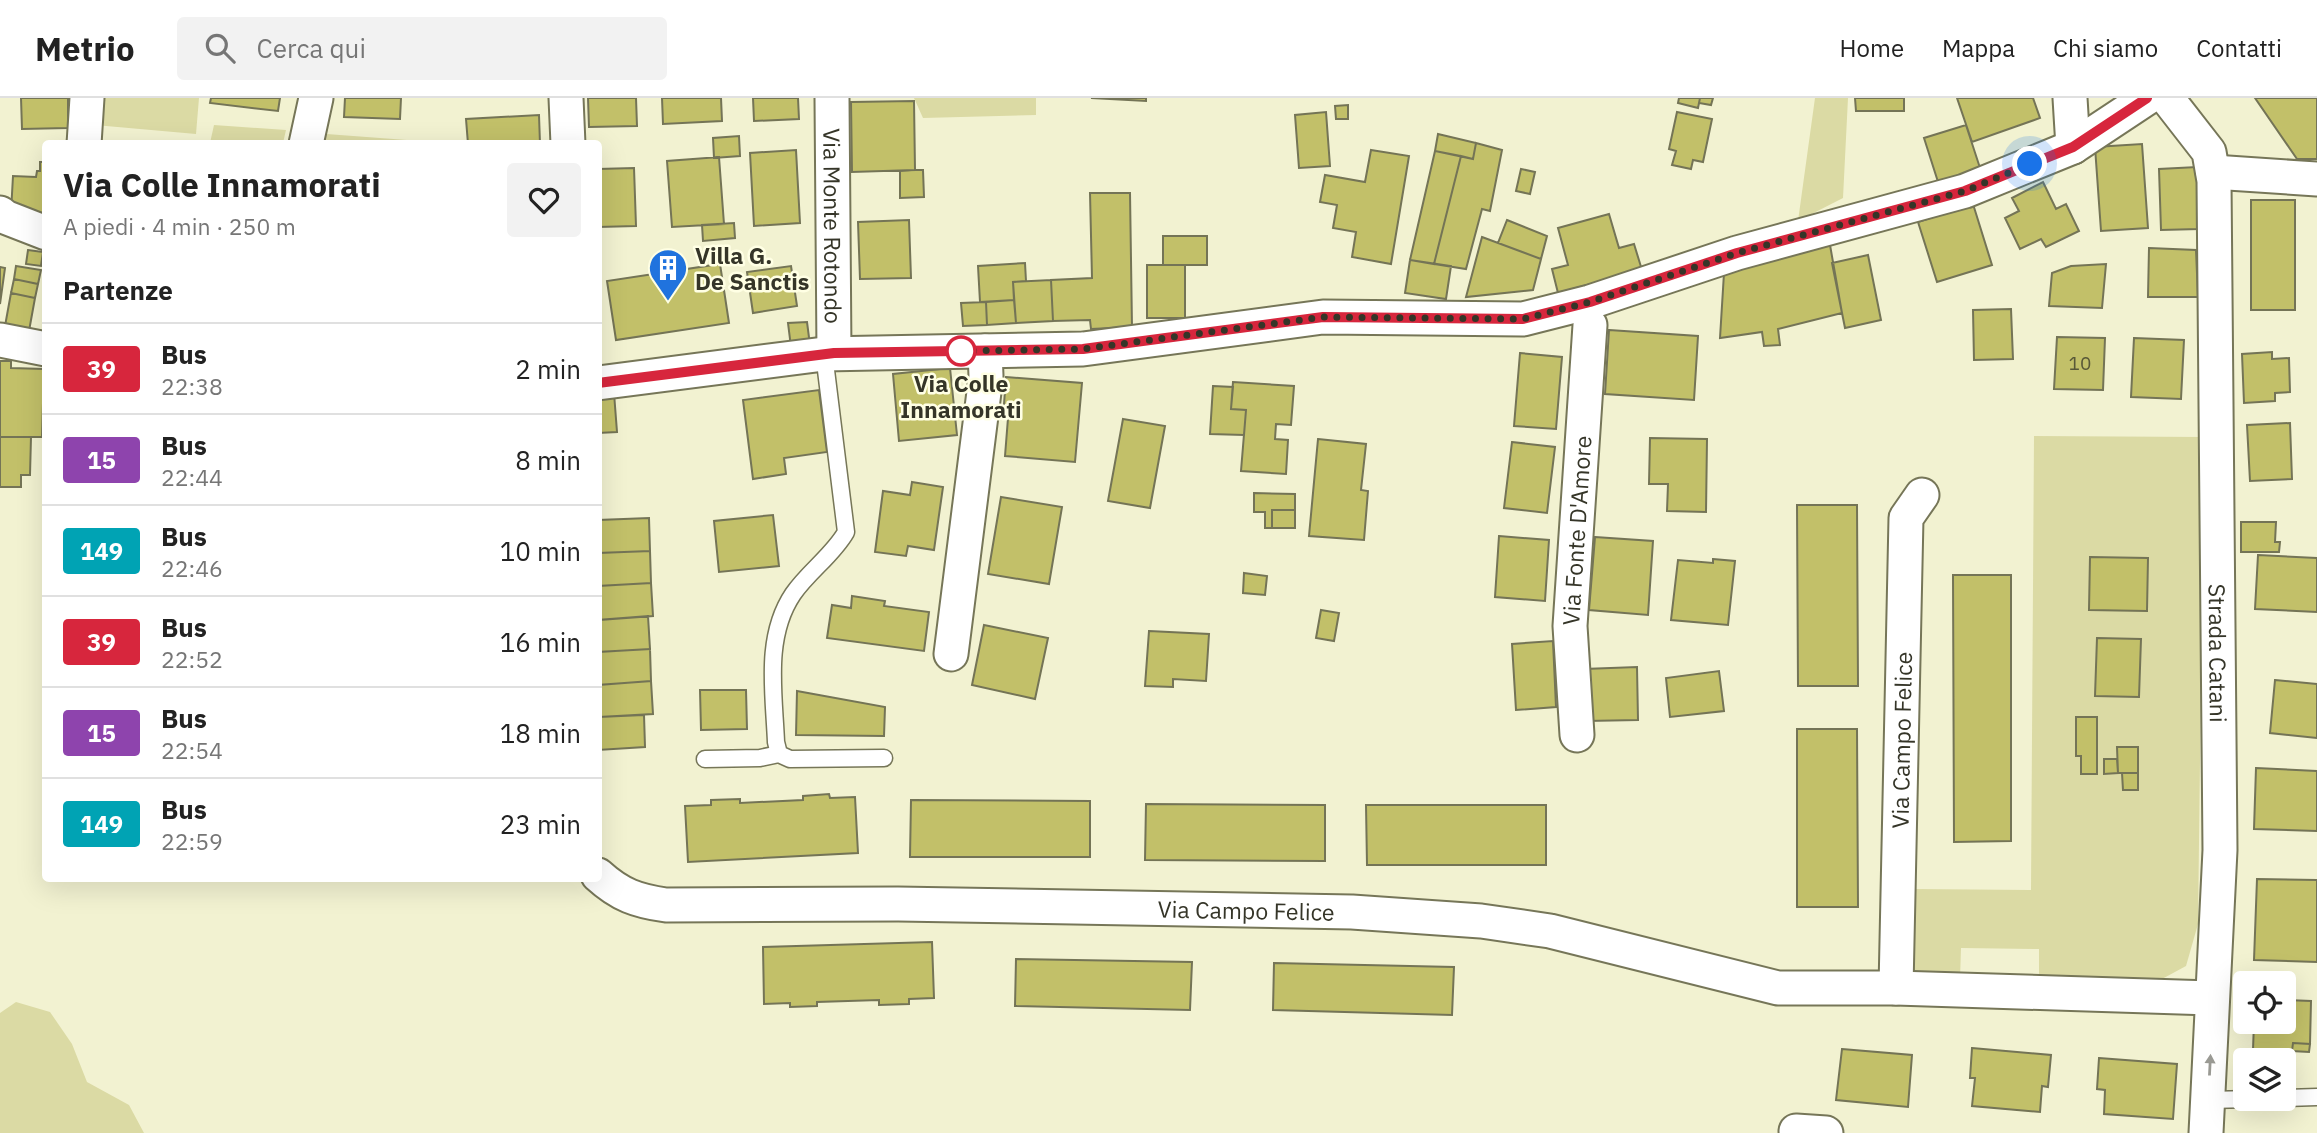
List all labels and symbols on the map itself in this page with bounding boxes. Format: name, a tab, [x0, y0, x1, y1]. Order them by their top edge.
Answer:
street label: Via Monte Rotondo	[817, 128, 849, 324]
your location	[2012, 146, 2047, 181]
place label: Villa G. De Sanctis	[695, 240, 809, 296]
building icon: Villa G. De Sanctis	[647, 247, 689, 302]
marker: Via Colle Innamorati	[946, 336, 976, 366]
house number: 10	[2069, 351, 2091, 375]
place label: Via Colle Innamorati	[900, 368, 1022, 424]
street label: Via Fonte D'Amore	[1555, 435, 1598, 626]
street label: Strada Catani	[2203, 584, 2234, 723]
street label: Via Campo Felice	[1884, 651, 1918, 829]
street label: Via Campo Felice	[1158, 894, 1335, 927]
one-way arrow	[2205, 1054, 2216, 1076]

